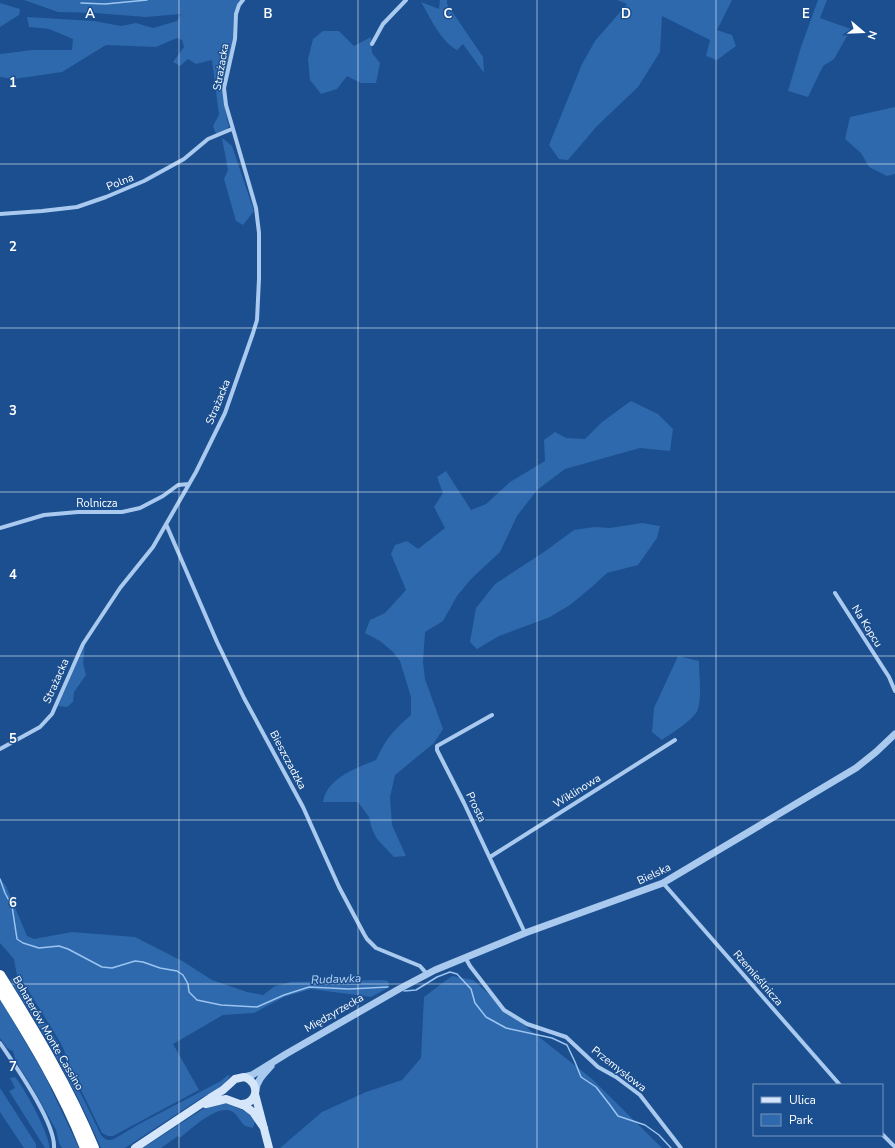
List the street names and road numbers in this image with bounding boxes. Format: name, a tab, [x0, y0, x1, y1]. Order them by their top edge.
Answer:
street label: Strażacka	[209, 42, 233, 92]
street label: Polna	[104, 170, 136, 194]
street label: Strażacka	[202, 377, 234, 427]
street label: Rolnicza	[76, 496, 118, 511]
street label: Na Kopcu	[848, 602, 886, 650]
street label: Strażacka	[39, 656, 73, 706]
street label: Bieszczadzka	[266, 728, 310, 792]
street label: Wiklinowa	[550, 770, 604, 811]
street label: Prosta	[462, 789, 490, 825]
street label: Bielska	[635, 860, 673, 888]
street label: Rzemieślnicza	[730, 947, 786, 1009]
street label: Bohaterów Monte Cassino	[9, 973, 87, 1093]
street label: Międzyrzecka	[302, 990, 367, 1036]
street label: Przemysłowa	[588, 1043, 650, 1095]

